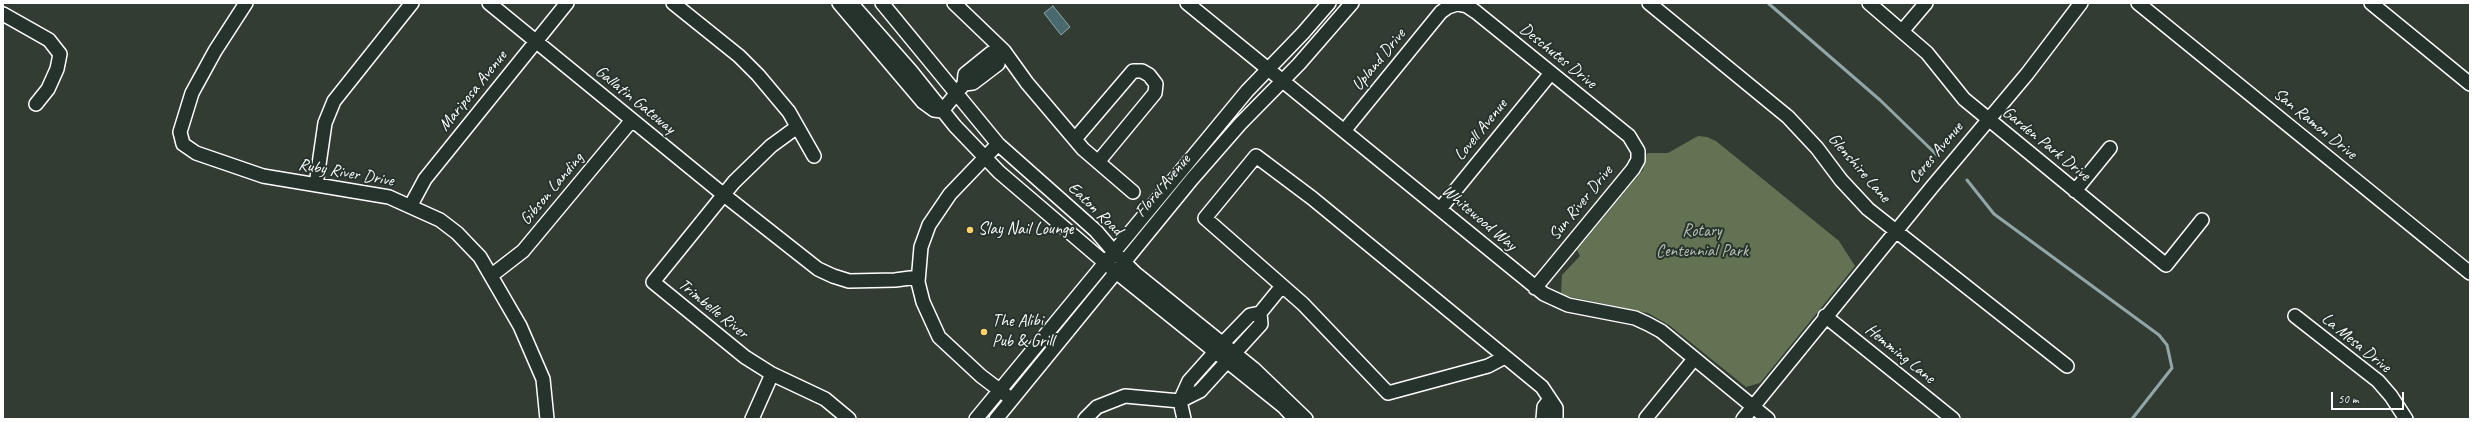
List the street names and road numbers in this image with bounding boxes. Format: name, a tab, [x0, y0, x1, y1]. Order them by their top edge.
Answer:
street label: Deschutes Drive	[1515, 19, 1601, 93]
street label: Upland Drive	[1348, 25, 1410, 95]
street label: Mariposa Avenue	[434, 47, 512, 135]
street label: Gallatin Gateway	[591, 61, 679, 139]
street label: San Ramon Drive	[2269, 84, 2361, 164]
street label: Lovell Avenue	[1450, 95, 1512, 165]
street label: Garden Park Drive	[1998, 102, 2094, 186]
street label: Ceres Avenue	[1904, 118, 1968, 188]
street label: Glenshire Lane	[1823, 129, 1895, 207]
street label: Gibson Landing	[516, 149, 588, 229]
street label: Floral Avenue	[1131, 150, 1195, 222]
street label: Ruby River Drive	[297, 155, 395, 191]
street label: Sun River Drive	[1545, 161, 1617, 245]
street label: Eaton Road	[1063, 178, 1127, 240]
street label: Whitewood Way	[1437, 181, 1521, 255]
street label: Trimbelle River	[674, 275, 752, 343]
street label: La Mesa Drive	[2317, 309, 2395, 377]
street label: Hemming Lane	[1861, 320, 1939, 388]

